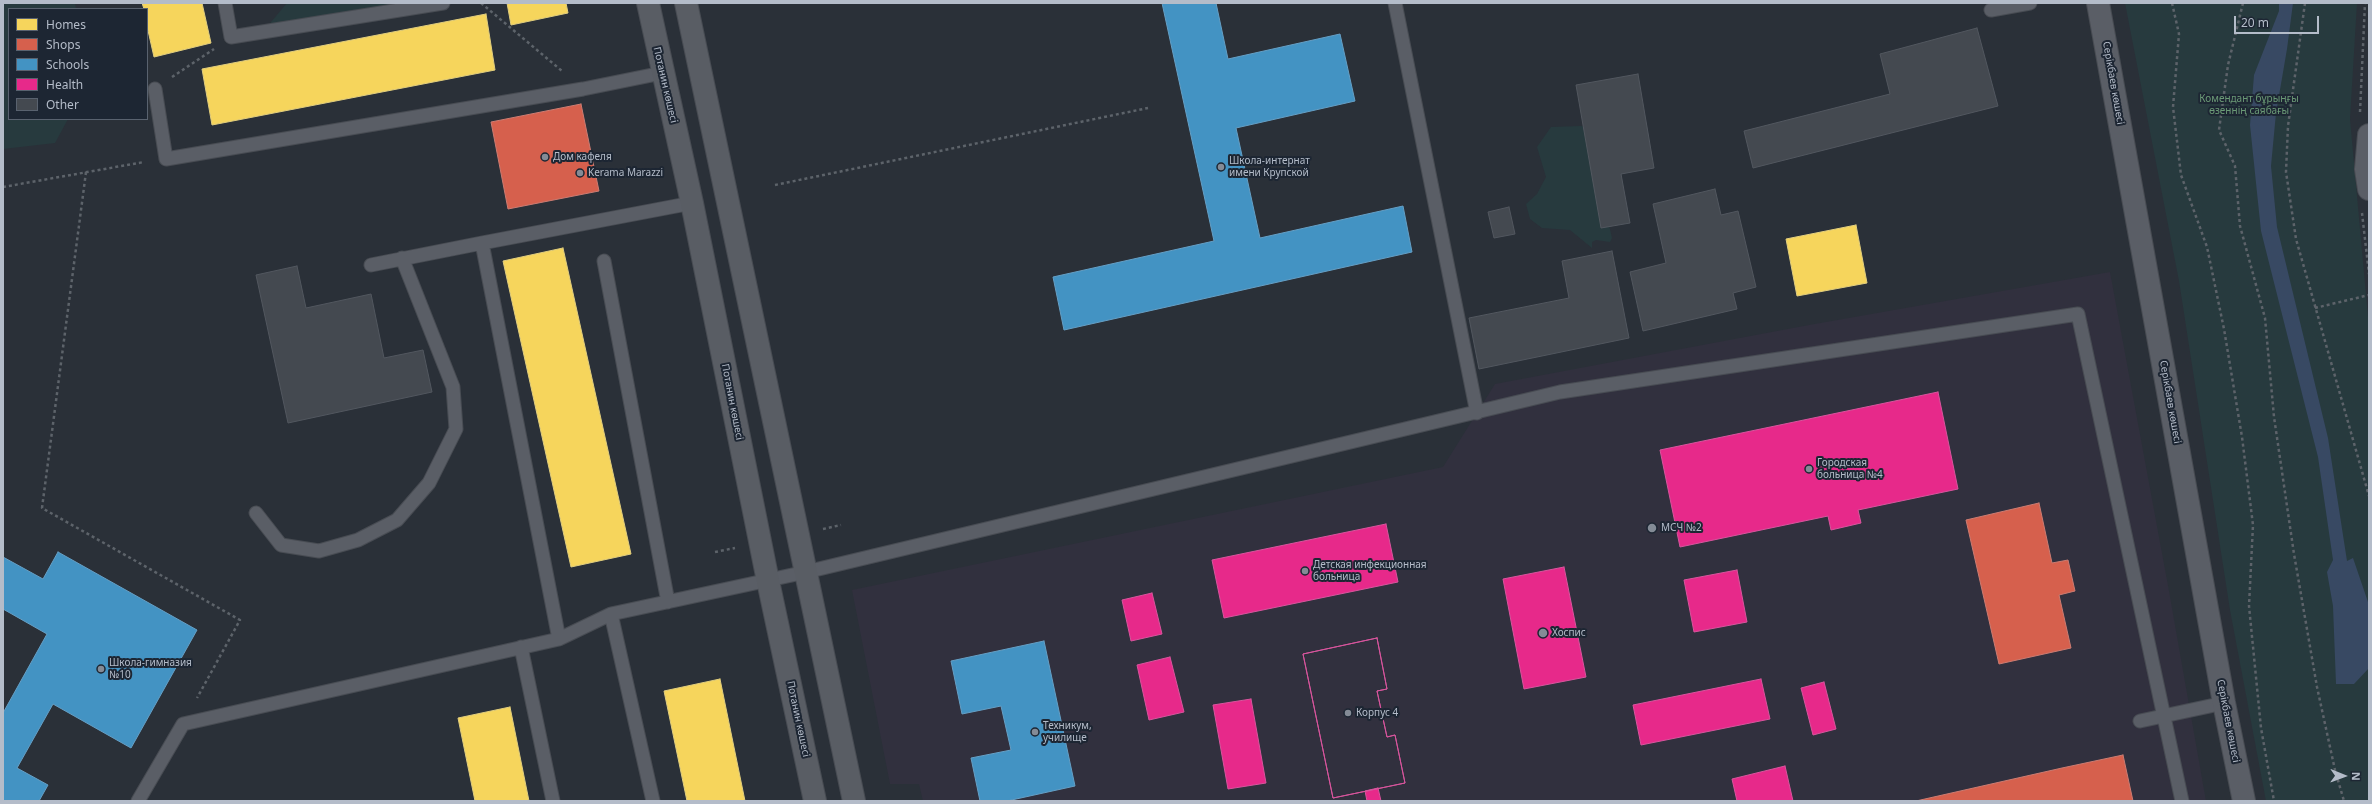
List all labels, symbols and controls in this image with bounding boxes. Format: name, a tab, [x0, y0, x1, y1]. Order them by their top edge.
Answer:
legend	[8, 8, 148, 120]
scale bar	[2236, 8, 2321, 34]
text: 20 m	[2241, 14, 2269, 31]
text: Homes	[46, 16, 86, 33]
text: Shops	[46, 36, 80, 53]
street label: Серікбаев көшесі	[2100, 40, 2126, 126]
street label: Потанин көшесі	[650, 46, 680, 124]
text: Schools	[46, 56, 89, 73]
text: Health	[46, 76, 83, 93]
park label: Комендант бұрыңғы өзеннің саябағы	[2199, 93, 2299, 116]
text: Other	[46, 96, 79, 113]
place label: Дом кафеля	[553, 151, 612, 163]
marker: Дом кафеля	[540, 152, 550, 162]
place label: Школа-интернат имени Крупской	[1229, 155, 1310, 178]
marker: Школа-интернат имени Крупской	[1216, 162, 1226, 172]
place label: Kerama Marazzi	[588, 167, 663, 179]
marker: Kerama Marazzi	[575, 168, 585, 178]
street label: Серікбаев көшесі	[2157, 359, 2183, 445]
street label: Потанин көшесі	[719, 363, 745, 441]
place label: Городская больница №4	[1817, 457, 1883, 480]
marker: Городская больница №4	[1804, 464, 1814, 474]
marker: МСЧ №2	[1646, 522, 1658, 534]
place label: МСЧ №2	[1661, 522, 1702, 534]
place label: Детская инфекционная больница	[1313, 559, 1427, 582]
marker: Детская инфекционная больница	[1300, 566, 1310, 576]
marker: Хоспис	[1537, 627, 1549, 639]
place label: Хоспис	[1552, 627, 1586, 639]
place label: Школа-гимназия №10	[109, 657, 192, 680]
marker: Школа-гимназия №10	[96, 664, 106, 674]
street label: Серікбаев көшесі	[2214, 678, 2242, 764]
street label: Потанин көшесі	[784, 680, 812, 758]
place label: Корпус 4	[1356, 707, 1398, 719]
marker: Корпус 4	[1343, 708, 1353, 718]
place label: Техникум, училище	[1043, 720, 1092, 744]
marker: Техникум, училище	[1030, 727, 1040, 737]
north arrow	[2324, 756, 2364, 796]
text: N	[2349, 772, 2364, 781]

